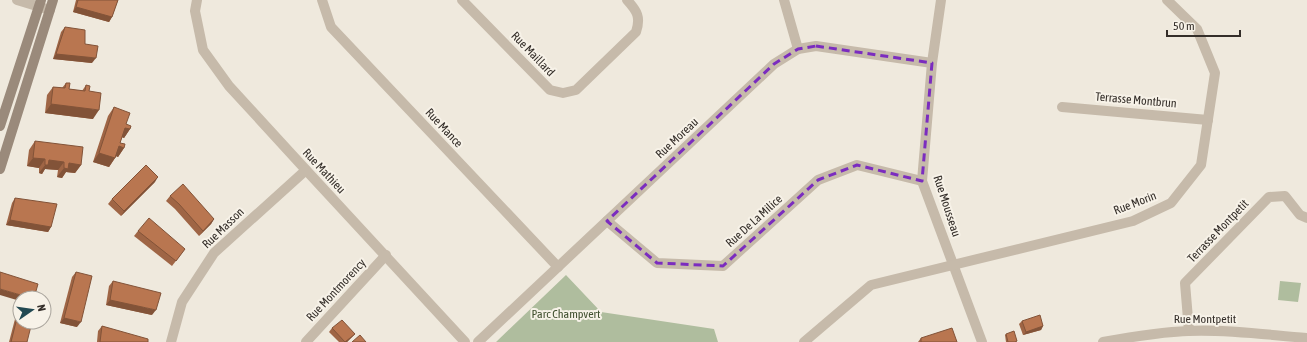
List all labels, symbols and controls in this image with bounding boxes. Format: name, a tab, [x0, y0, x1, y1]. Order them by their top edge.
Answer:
scale bar	[1167, 12, 1240, 38]
text: 50 m	[1173, 19, 1195, 33]
street label: Rue Maillard	[508, 29, 558, 79]
street label: Terrasse Montbrun	[1095, 89, 1177, 111]
street label: Rue Mance	[422, 106, 466, 150]
street label: Rue Moreau	[653, 115, 701, 161]
street label: Rue Mathieu	[300, 146, 348, 196]
street label: Rue Mousseau	[931, 174, 964, 239]
street label: Rue Morin	[1112, 188, 1158, 218]
street label: Rue De La Milice	[723, 192, 785, 250]
street label: Terrasse Montpetit	[1185, 196, 1252, 265]
street label: Rue Masson	[199, 205, 247, 251]
street label: Rue Montmorency	[303, 256, 369, 324]
north arrow	[12, 290, 52, 330]
text: N	[35, 303, 48, 312]
park label: Parc Champvert	[531, 307, 601, 321]
street label: Rue Montpetit	[1174, 312, 1237, 326]

